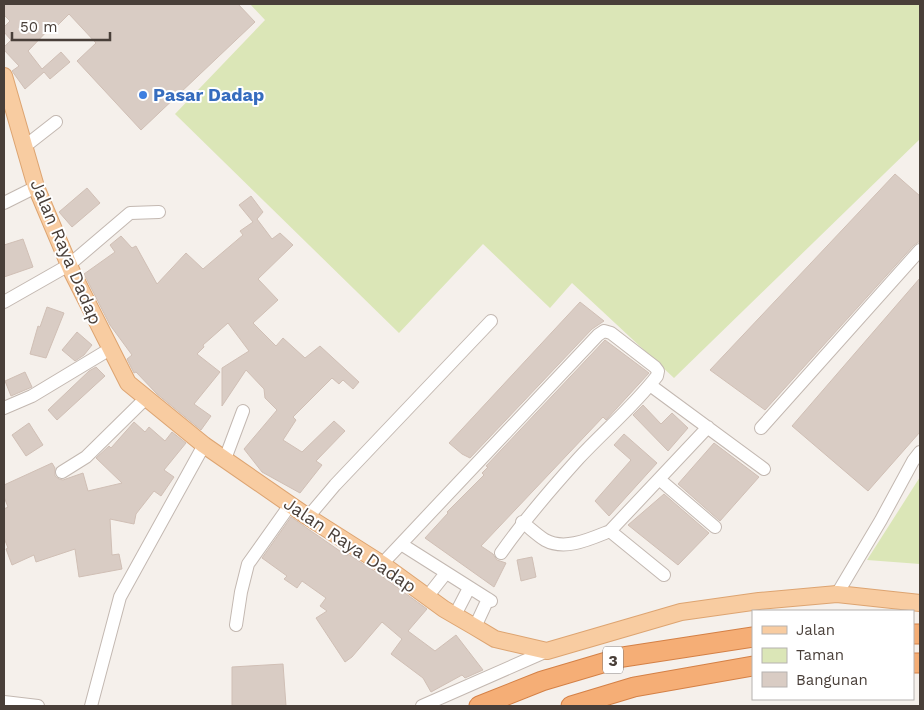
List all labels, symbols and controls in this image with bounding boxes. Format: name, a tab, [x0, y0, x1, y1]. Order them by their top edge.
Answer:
scale bar	[12, 10, 110, 42]
text: 50 m	[20, 18, 57, 36]
place label: Pasar Dadap	[153, 84, 264, 105]
marker: Pasar Dadap	[137, 89, 149, 101]
street label: Jalan Raya Dadap	[26, 176, 107, 328]
street label: Jalan Raya Dadap	[280, 492, 421, 597]
legend	[752, 610, 914, 700]
text: Jalan	[796, 621, 835, 639]
road number: 3	[603, 646, 623, 674]
text: Taman	[796, 646, 844, 664]
text: Bangunan	[796, 671, 868, 689]

